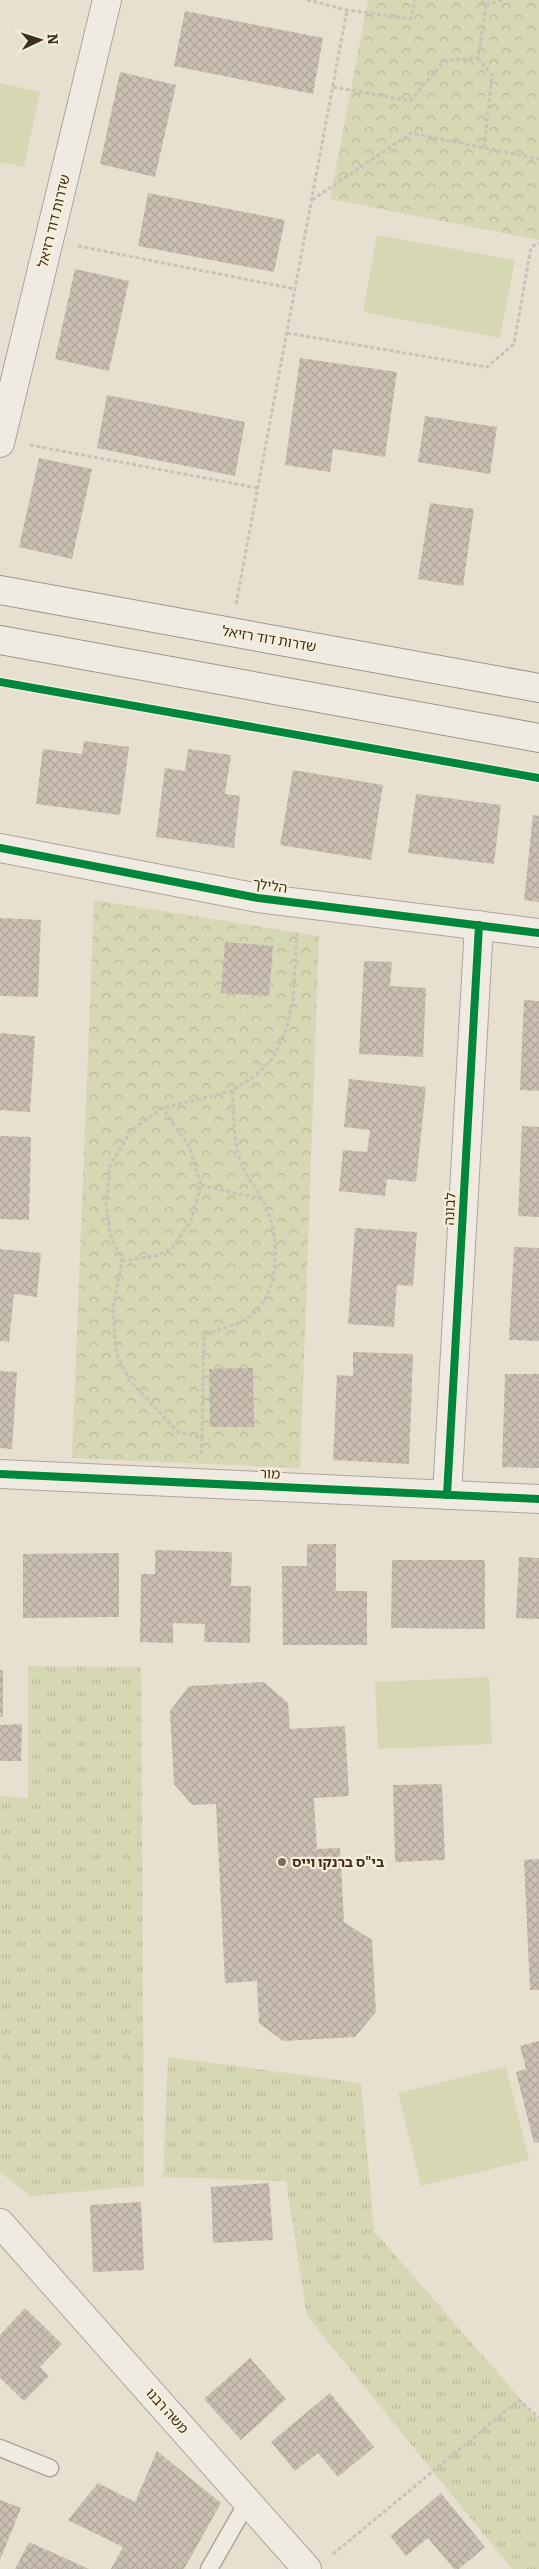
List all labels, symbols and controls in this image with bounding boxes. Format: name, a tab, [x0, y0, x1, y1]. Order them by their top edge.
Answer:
north arrow	[15, 15, 65, 65]
text: N	[44, 33, 61, 45]
street label: שדרות דוד רזיאל	[34, 173, 74, 269]
street label: שדרות דוד רזיאל	[220, 622, 318, 656]
street label: הלילך	[252, 875, 288, 897]
street label: לבונה	[441, 1192, 459, 1226]
street label: מור	[259, 1465, 281, 1483]
place label: בי"ס ברנקו וייס	[292, 1854, 384, 1871]
marker: בי"ס ברנקו וייס	[276, 1856, 288, 1868]
street label: משה רבנו	[142, 2385, 192, 2437]

